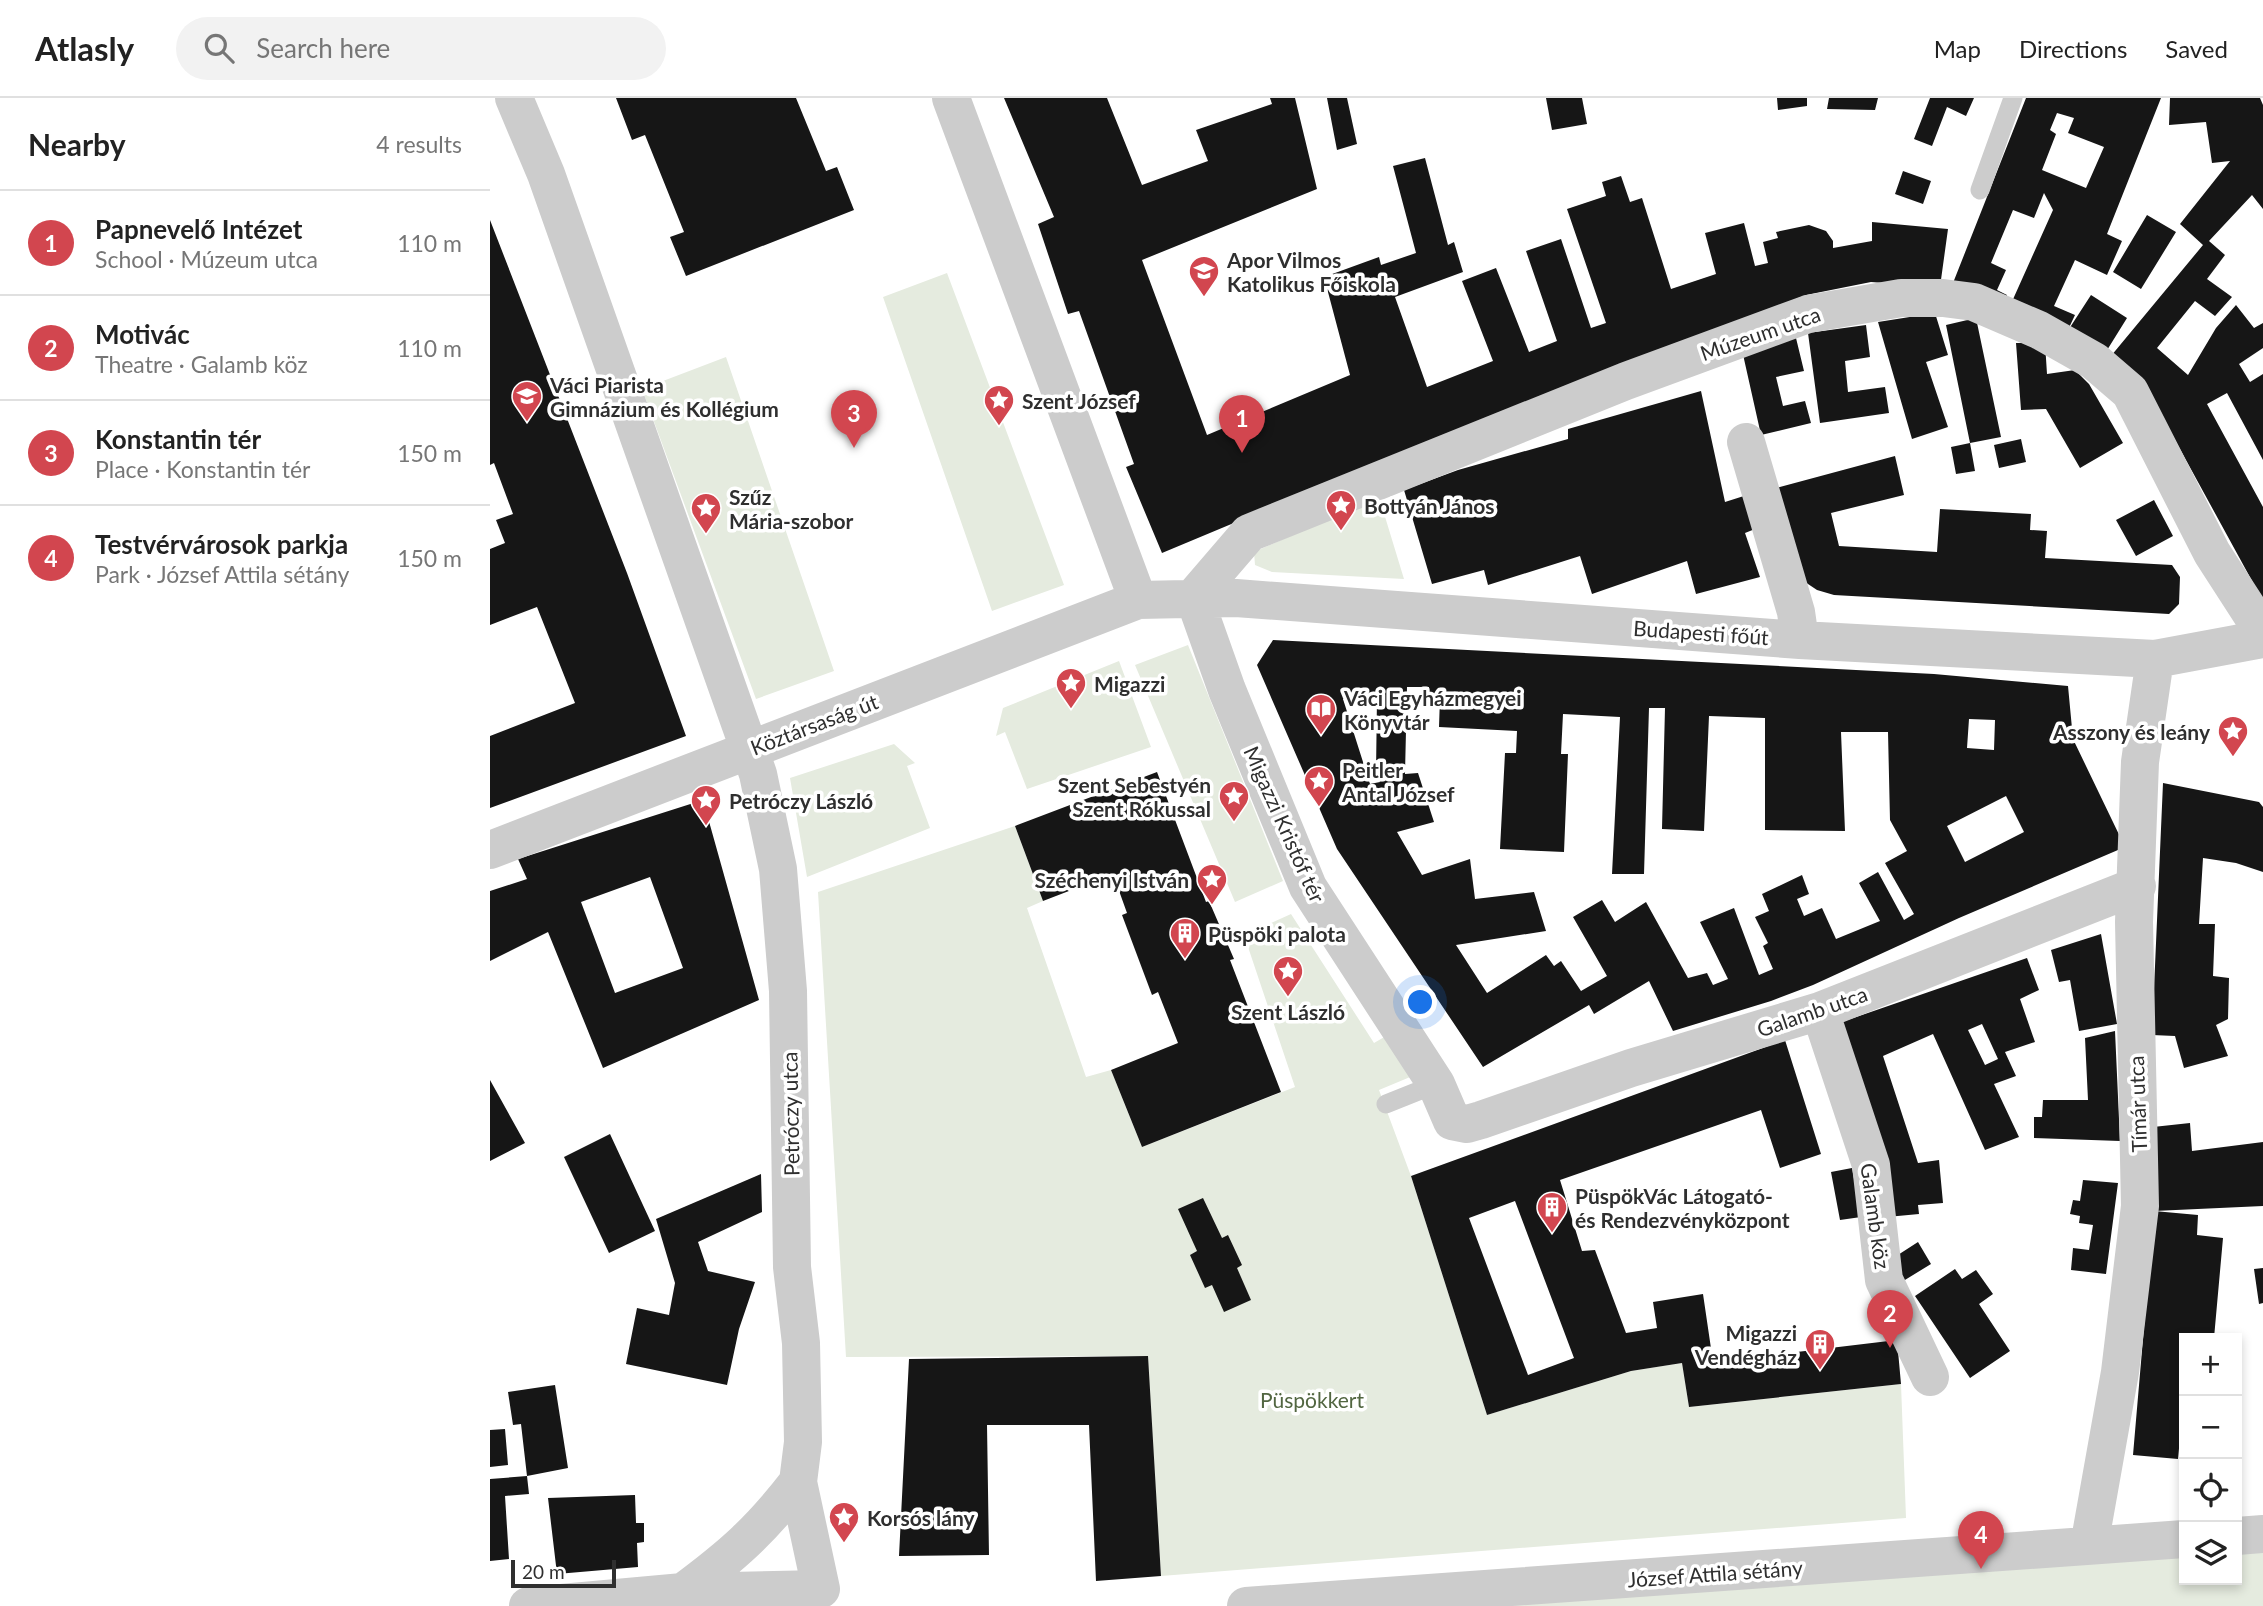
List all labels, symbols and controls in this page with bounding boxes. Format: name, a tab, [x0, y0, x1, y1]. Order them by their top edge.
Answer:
search box	[176, 17, 666, 80]
text: Atlasly	[35, 28, 134, 68]
icon: search	[200, 29, 238, 67]
text: Search here	[256, 32, 390, 64]
text: Map	[1934, 34, 1981, 63]
text: Directions	[2019, 34, 2127, 63]
text: Saved	[2165, 34, 2228, 63]
text: Nearby	[28, 126, 126, 162]
text: 4 results	[376, 130, 462, 158]
text: Papnevelő Intézet	[95, 213, 302, 245]
text: 1	[44, 229, 58, 257]
text: 110 m	[397, 229, 462, 257]
text: School · Múzeum utca	[95, 245, 318, 273]
place label: Apor Vilmos Katolikus Főiskola	[1226, 247, 1396, 296]
school or university icon: Apor Vilmos Katolikus Főiskola	[1187, 254, 1221, 298]
street label: Múzeum utca	[1697, 301, 1823, 365]
text: Motivác	[95, 318, 190, 350]
text: 2	[44, 334, 58, 362]
text: 110 m	[397, 334, 462, 362]
text: Theatre · Galamb köz	[95, 350, 308, 378]
place label: Váci Piarista Gimnázium és Kollégium	[549, 372, 779, 421]
school or university icon: Váci Piarista Gimnázium és Kollégium	[510, 379, 544, 423]
place icon: Szent József	[982, 383, 1016, 427]
place label: Szent József	[1022, 388, 1136, 413]
pin: 3	[831, 390, 877, 448]
pin: 1	[1219, 395, 1265, 453]
text: Konstantin tér	[95, 423, 261, 455]
text: 3	[44, 439, 58, 467]
text: 150 m	[397, 439, 462, 467]
text: Place · Konstantin tér	[95, 455, 310, 483]
place label: Szűz Mária-szobor	[729, 484, 854, 533]
place icon: Bottyán János	[1324, 488, 1358, 532]
place icon: Szűz Mária-szobor	[689, 491, 723, 535]
place label: Bottyán János	[1364, 493, 1495, 518]
text: Testvérvárosok parkja	[95, 528, 348, 560]
text: 4	[44, 544, 58, 572]
text: 150 m	[397, 544, 462, 572]
text: Park · József Attila sétány	[95, 560, 349, 588]
street label: Budapesti főút	[1632, 615, 1770, 649]
place icon: Migazzi	[1054, 666, 1088, 710]
place label: Migazzi	[1094, 671, 1165, 696]
place label: Váci Egyházmegyei Könyvtár	[1343, 685, 1521, 734]
street label: Köztársaság út	[747, 688, 882, 760]
library icon: Váci Egyházmegyei Könyvtár	[1304, 692, 1338, 736]
place icon: Asszony és leány	[2216, 714, 2250, 758]
place label: Asszony és leány	[2052, 719, 2211, 744]
street label: Migazzi Kristóf tér	[1239, 742, 1331, 906]
place label: Peitler Antal József	[1341, 757, 1455, 806]
place icon: Peitler Antal József	[1302, 764, 1336, 808]
place label: Szent Sebestyén Szent Rókussal	[1058, 772, 1211, 821]
place icon: Szent Sebestyén Szent Rókussal	[1217, 779, 1251, 823]
place icon: Petróczy László	[689, 783, 723, 827]
place label: Petróczy László	[729, 788, 873, 813]
place icon: Széchenyi István	[1195, 862, 1229, 906]
place label: Széchenyi István	[1035, 867, 1189, 892]
building icon: Püspöki palota	[1168, 916, 1202, 960]
place label: Püspöki palota	[1208, 921, 1346, 946]
place icon: Szent László	[1271, 954, 1305, 998]
street label: Galamb utca	[1753, 980, 1871, 1042]
your location	[1403, 985, 1437, 1019]
place label: Szent László	[1231, 999, 1345, 1024]
street label: Petróczy utca	[776, 1052, 804, 1176]
street label: Tímár utca	[2123, 1055, 2151, 1153]
street label: Galamb köz	[1856, 1161, 1896, 1271]
place label: PüspökVác Látogató- és Rendezvényközpont	[1575, 1183, 1790, 1232]
building icon: PüspökVác Látogató- és Rendezvényközpont	[1535, 1190, 1569, 1234]
pin: 2	[1867, 1290, 1913, 1348]
place label: Migazzi Vendégház	[1694, 1320, 1797, 1369]
building icon: Migazzi Vendégház	[1803, 1327, 1837, 1371]
map controls	[2179, 1333, 2242, 1585]
button: +	[2179, 1333, 2242, 1396]
park label: Püspökkert	[1260, 1387, 1364, 1412]
button: −	[2179, 1396, 2242, 1459]
button: locate	[2179, 1459, 2242, 1522]
place icon: Korsós lány	[827, 1500, 861, 1544]
place label: Korsós lány	[867, 1505, 976, 1530]
pin: 4	[1958, 1511, 2004, 1569]
button: layers	[2179, 1522, 2242, 1585]
street label: József Attila sétány	[1627, 1554, 1804, 1592]
scale bar	[511, 1557, 616, 1589]
text: 20 m	[522, 1560, 565, 1583]

